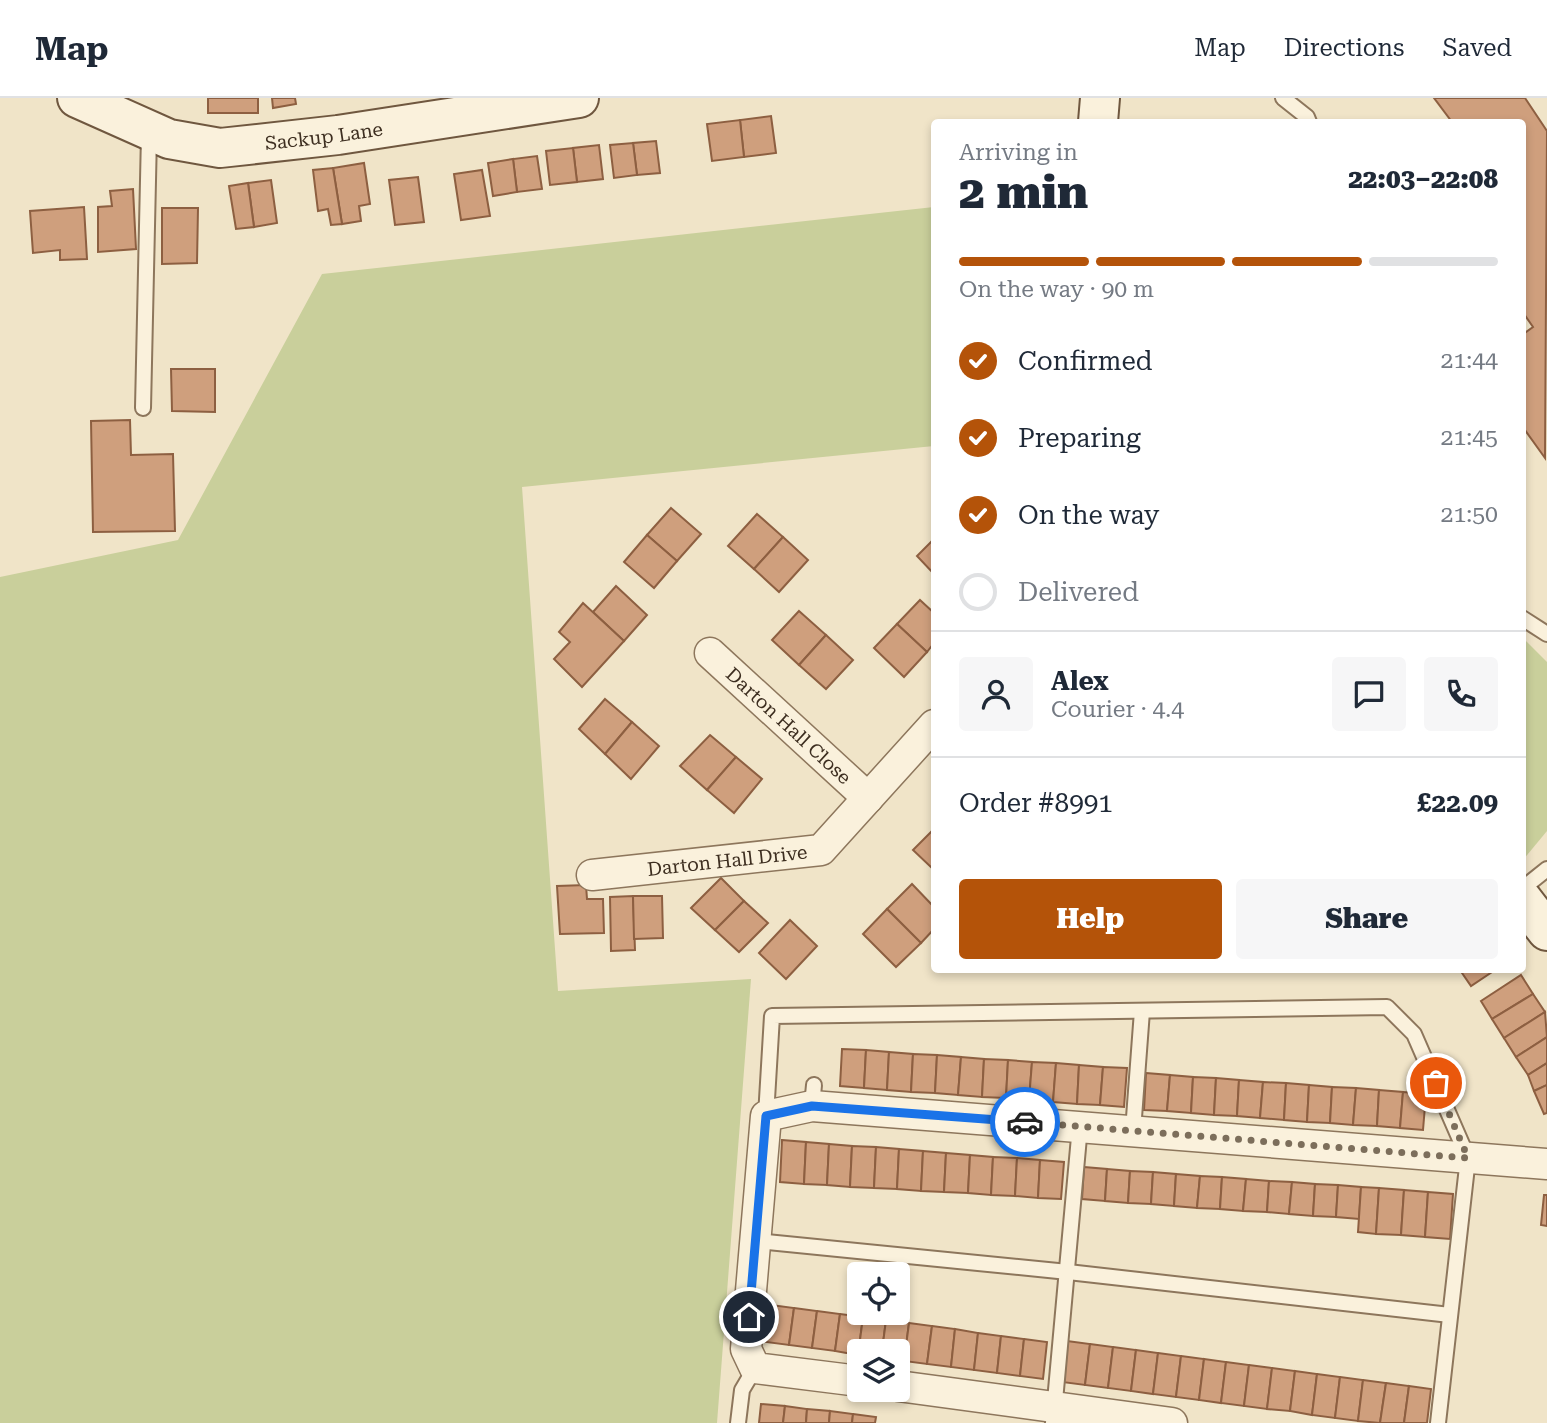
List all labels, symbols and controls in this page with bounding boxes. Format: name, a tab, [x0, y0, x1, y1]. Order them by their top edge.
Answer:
text: Map	[35, 29, 109, 68]
text: Map	[1194, 34, 1246, 62]
text: Directions	[1284, 34, 1404, 62]
text: Saved	[1442, 34, 1512, 62]
street label: Sackup Lane	[264, 117, 384, 155]
text: Arriving in	[959, 139, 1078, 166]
text: 22:03–22:08	[1348, 164, 1498, 194]
text: 2 min	[959, 165, 1088, 219]
text: On the way · 90 m	[959, 276, 1154, 303]
icon: check	[959, 342, 997, 380]
text: Confirmed	[1018, 346, 1153, 376]
text: 21:44	[1441, 347, 1498, 374]
icon: check	[959, 419, 997, 457]
text: Preparing	[1018, 423, 1141, 453]
text: 21:45	[1441, 424, 1498, 451]
icon: check	[959, 496, 997, 534]
text: On the way	[1018, 500, 1159, 530]
text: 21:50	[1441, 501, 1498, 528]
text: Delivered	[1018, 577, 1139, 607]
button: person	[959, 657, 1033, 731]
button: chat	[1332, 657, 1406, 731]
button: phone	[1424, 657, 1498, 731]
street label: Darton Hall Close	[721, 663, 856, 789]
text: Alex	[1051, 666, 1109, 696]
text: Courier · 4.4	[1051, 696, 1184, 723]
text: Order #8991	[959, 788, 1113, 818]
text: £22.09	[1417, 788, 1498, 818]
street label: Darton Hall Drive	[646, 841, 808, 881]
button: Help	[959, 879, 1222, 959]
button: Share	[1236, 879, 1498, 959]
pin	[1406, 1053, 1466, 1113]
icon: bag	[1417, 1064, 1455, 1102]
courier	[990, 1087, 1060, 1157]
icon: car	[1006, 1103, 1044, 1141]
map controls	[847, 1262, 910, 1402]
button: locate	[847, 1262, 910, 1325]
pin	[719, 1287, 779, 1347]
icon: home	[730, 1298, 768, 1336]
button: layers	[847, 1339, 910, 1402]

